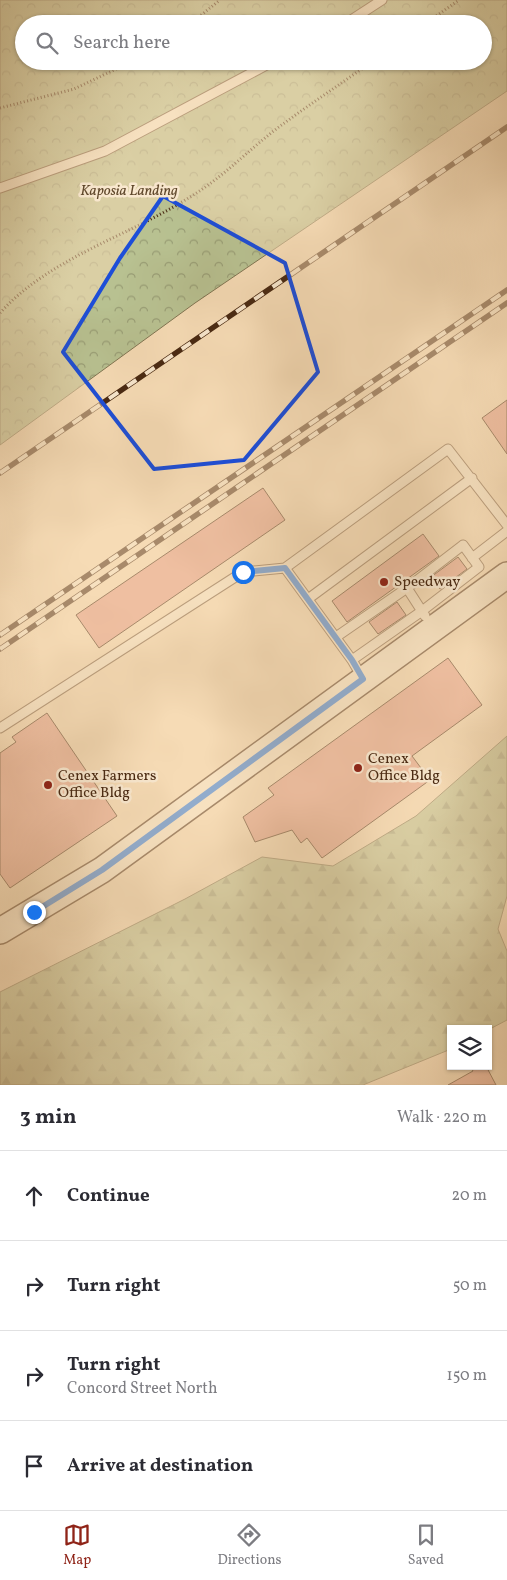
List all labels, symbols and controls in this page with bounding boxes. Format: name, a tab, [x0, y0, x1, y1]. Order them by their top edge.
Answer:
search box	[15, 15, 492, 70]
icon: search	[33, 29, 61, 57]
text: Search here	[73, 30, 170, 56]
park label: Kaposia Landing	[80, 181, 178, 202]
route start	[232, 561, 255, 584]
place label: Speedway	[394, 572, 460, 593]
marker: Speedway	[378, 576, 390, 588]
place label: Cenex Office Bldg	[368, 749, 440, 787]
marker: Cenex Office Bldg	[352, 762, 364, 774]
place label: Cenex Farmers Office Bldg	[58, 766, 156, 804]
marker: Cenex Farmers Office Bldg	[42, 779, 54, 791]
route end	[23, 901, 46, 924]
map controls	[447, 1025, 492, 1070]
button: layers	[447, 1025, 492, 1070]
text: 3 min	[20, 1103, 76, 1132]
text: Walk · 220 m	[397, 1107, 487, 1129]
icon: ahead	[20, 1182, 48, 1210]
text: Continue	[67, 1183, 150, 1209]
text: 20 m	[452, 1185, 487, 1207]
icon: right	[20, 1272, 48, 1300]
text: Turn right	[67, 1273, 160, 1299]
text: 50 m	[453, 1275, 487, 1297]
text: Turn right	[67, 1352, 160, 1378]
icon: right	[20, 1362, 48, 1390]
text: 150 m	[446, 1365, 487, 1387]
text: Concord Street North	[67, 1378, 217, 1400]
icon: arrive	[20, 1452, 48, 1480]
text: Arrive at destination	[67, 1453, 253, 1479]
tab: Map	[63, 1521, 91, 1570]
tab: Directions	[217, 1521, 282, 1570]
tab: Saved	[408, 1521, 444, 1570]

